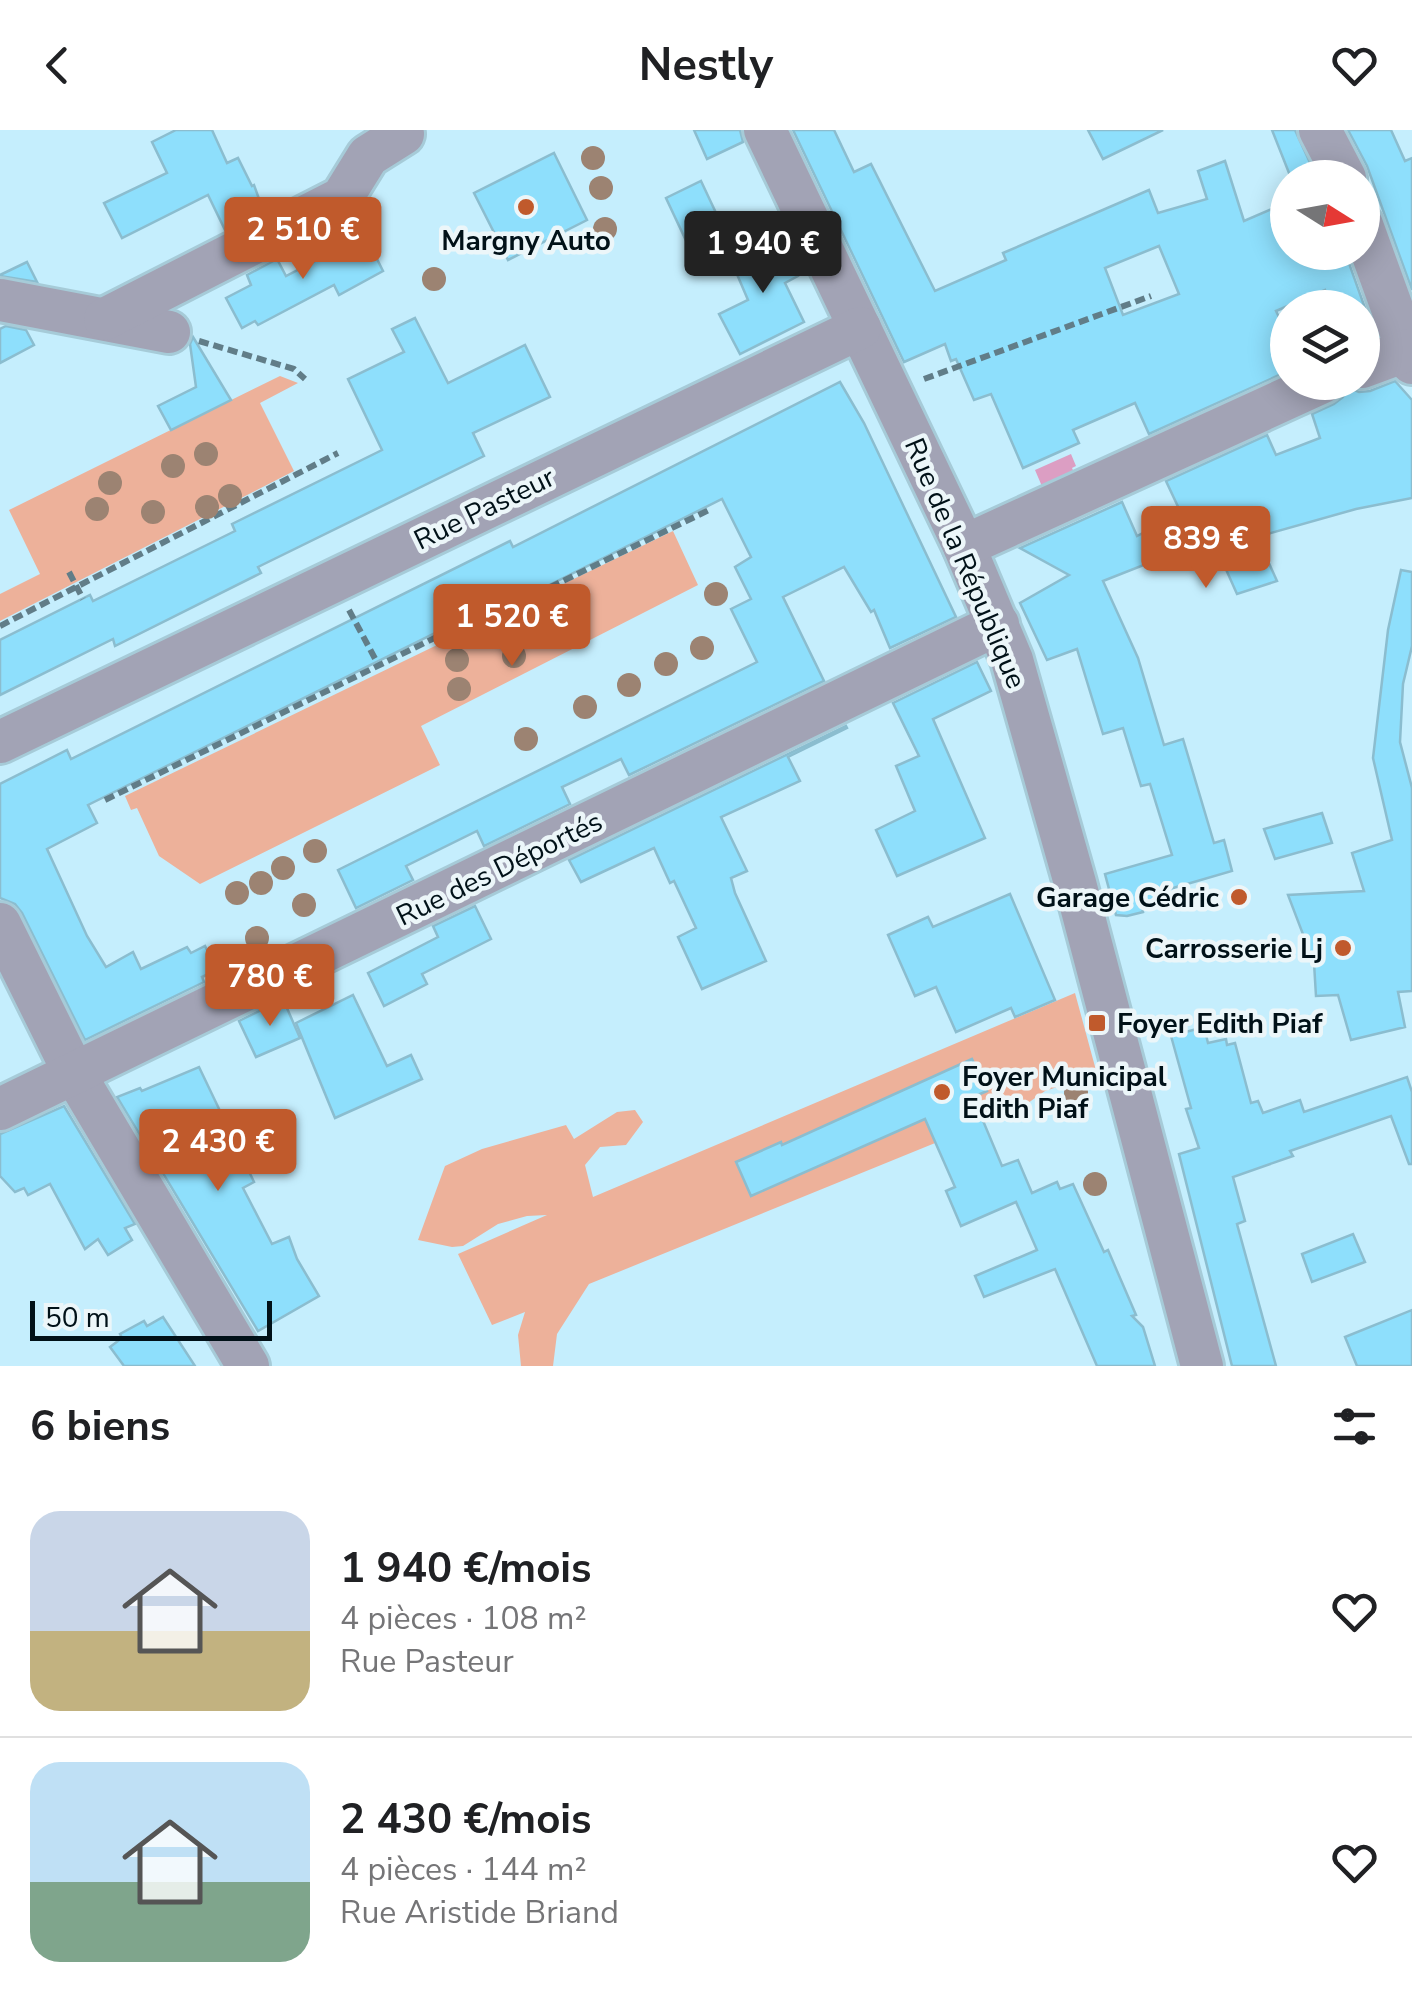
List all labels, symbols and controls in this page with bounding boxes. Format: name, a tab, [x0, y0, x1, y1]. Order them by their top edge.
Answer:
text: Nestly	[639, 35, 773, 96]
icon: back	[30, 38, 85, 93]
icon: heart	[1327, 38, 1382, 93]
north arrow	[1270, 160, 1380, 270]
map controls	[1270, 160, 1380, 400]
marker: Margny Auto	[515, 196, 537, 218]
pin: 2 510 €	[211, 197, 395, 282]
text: 2 510 €	[246, 208, 360, 251]
pin: 1 940 €	[671, 211, 855, 296]
place label: Margny Auto	[441, 222, 611, 260]
text: 1 940 €	[706, 222, 820, 265]
button: layers	[1270, 290, 1380, 400]
street label: Rue de la République	[895, 432, 1035, 694]
street label: Rue Pasteur	[408, 458, 561, 559]
pin: 839 €	[1136, 506, 1276, 591]
text: 839 €	[1163, 517, 1249, 560]
pin: 1 520 €	[420, 584, 604, 669]
text: 1 520 €	[455, 595, 569, 638]
street label: Rue des Déportés	[390, 803, 609, 935]
place label: Garage Cédric	[1036, 879, 1219, 917]
marker: Garage Cédric	[1228, 886, 1250, 908]
place label: Carrosserie Lj	[1145, 930, 1323, 968]
marker: Carrosserie Lj	[1332, 937, 1354, 959]
pin: 780 €	[200, 944, 340, 1029]
text: 780 €	[227, 955, 313, 998]
place label: Foyer Edith Piaf	[1117, 1005, 1323, 1043]
marker: Foyer Edith Piaf	[1086, 1012, 1108, 1034]
place label: Foyer Municipal Edith Piaf	[962, 1058, 1167, 1128]
marker: Foyer Municipal Edith Piaf	[931, 1081, 953, 1103]
pin: 2 430 €	[126, 1109, 310, 1194]
text: 2 430 €	[161, 1120, 275, 1163]
scale bar	[30, 1296, 272, 1340]
text: 50 m	[45, 1299, 110, 1337]
text: 6 biens	[30, 1398, 170, 1455]
icon: filters	[1327, 1399, 1382, 1454]
text: 1 940 €/mois	[340, 1540, 592, 1597]
icon: home	[110, 1551, 230, 1671]
icon: heart	[1327, 1584, 1382, 1639]
text: 4 pièces · 108 m²	[340, 1597, 587, 1640]
text: Rue Pasteur	[340, 1640, 514, 1683]
text: 2 430 €/mois	[340, 1791, 592, 1848]
icon: home	[110, 1802, 230, 1922]
icon: heart	[1327, 1835, 1382, 1890]
text: 4 pièces · 144 m²	[340, 1848, 587, 1891]
text: Rue Aristide Briand	[340, 1891, 619, 1934]

